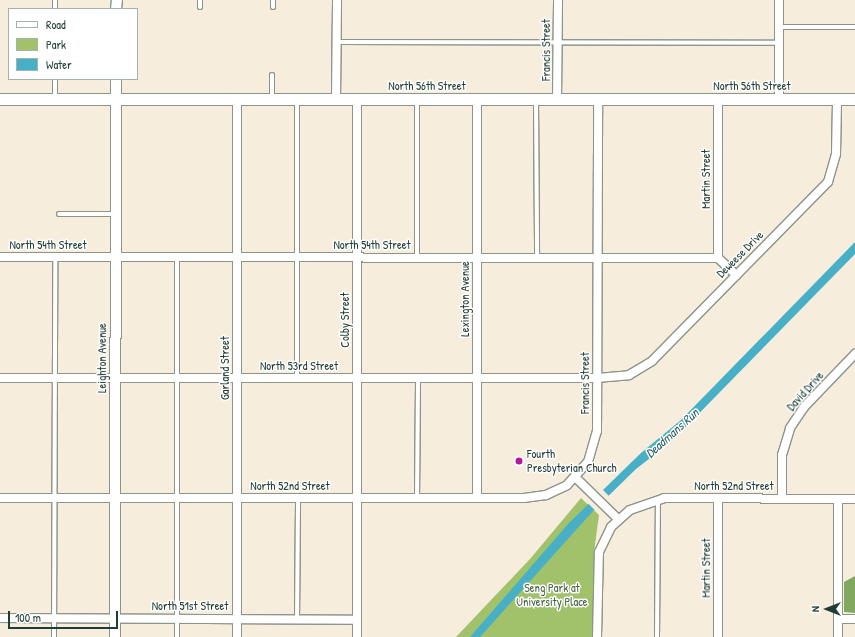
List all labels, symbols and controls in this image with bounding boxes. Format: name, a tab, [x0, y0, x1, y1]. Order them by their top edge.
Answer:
legend	[8, 8, 138, 80]
text: Road	[46, 16, 66, 33]
street label: Francis Street	[539, 19, 553, 81]
text: Park	[46, 36, 66, 53]
text: Water	[46, 56, 72, 73]
street label: North 56th Street	[388, 79, 466, 93]
street label: North 56th Street	[713, 79, 791, 93]
street label: Martin Street	[699, 149, 713, 209]
street label: Deweese Drive	[714, 228, 766, 280]
street label: North 54th Street	[9, 238, 87, 252]
street label: North 54th Street	[333, 238, 411, 252]
street label: Lexington Avenue	[458, 261, 472, 337]
street label: Colby Street	[338, 292, 352, 348]
street label: Leighton Avenue	[95, 323, 109, 393]
street label: Garland Street	[218, 336, 232, 400]
street label: Francis Street	[578, 352, 592, 414]
street label: North 53rd Street	[260, 359, 338, 373]
street label: David Drive	[784, 368, 826, 414]
water label: Deadmans Run	[642, 405, 702, 461]
place label: Fourth Presbyterian Church	[527, 447, 617, 475]
marker: Fourth Presbyterian Church	[514, 456, 524, 466]
street label: North 52nd Street	[250, 479, 330, 493]
street label: North 52nd Street	[694, 479, 774, 493]
street label: Martin Street	[699, 538, 713, 598]
park label: Seng Park at University Place	[516, 581, 588, 609]
north arrow	[807, 589, 847, 629]
street label: North 51st Street	[152, 599, 228, 613]
scale bar	[10, 603, 120, 629]
text: N	[808, 606, 822, 612]
text: 100 m	[15, 609, 41, 626]

